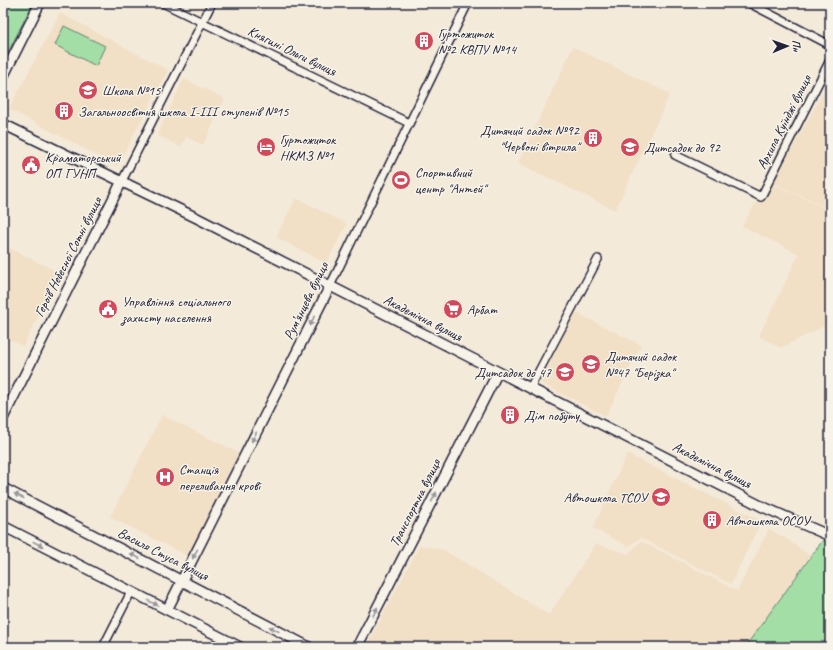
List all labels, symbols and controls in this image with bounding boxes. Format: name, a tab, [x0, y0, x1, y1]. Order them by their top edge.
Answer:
street label: Княгині Ольги вулиця	[245, 22, 340, 80]
place label: Гуртожиток №2 КВПУ №14	[438, 25, 518, 58]
north arrow	[767, 26, 807, 66]
building icon: Гуртожиток №2 КВПУ №14	[413, 30, 435, 52]
text: Пн	[790, 40, 804, 53]
street label: Архипа Куїнджі вулиця	[753, 71, 816, 172]
school or university icon: Школа №15	[77, 79, 99, 101]
place label: Школа №15	[102, 82, 161, 99]
building icon: Загальноосвітня школа І-ІІІ ступенів №15	[53, 100, 75, 122]
place label: Загальноосвітня школа І-ІІІ ступенів №15	[78, 103, 289, 120]
place label: Дитячий садок №92 "Червонi вiтрила"	[480, 122, 582, 155]
building icon: Дитячий садок №92 "Червонi вiтрила"	[582, 127, 604, 149]
place label: Гуртожиток НКМЗ №1	[280, 131, 337, 164]
hotel icon: Гуртожиток НКМЗ №1	[255, 136, 277, 158]
school or university icon: Дитсадок до 92	[619, 136, 641, 158]
place label: Дитсадок до 92	[644, 139, 722, 156]
place label: Краматорський ОП ГУНП	[45, 149, 122, 182]
public building icon: Краматорський ОП ГУНП	[20, 154, 42, 176]
place label: Спортивний центр "Антей"	[415, 164, 489, 197]
sports icon: Спортивний центр "Антей"	[390, 169, 412, 191]
street label: Героїв Небесної Сотні вулиця	[30, 193, 106, 320]
street label: Рум’янцева вулиця	[280, 258, 333, 343]
street label: Академічна вулиця	[381, 291, 466, 346]
place label: Управління соціального захисту населення	[120, 293, 231, 326]
public building icon: Управління соціального захисту населення	[97, 298, 119, 320]
supermarket icon: Арбат	[442, 298, 464, 320]
place label: Арбат	[467, 301, 498, 318]
one-way arrow	[309, 315, 315, 327]
place label: Дитячий садок №47 "Берізка"	[605, 348, 677, 381]
school or university icon: Дитячий садок №47 "Берізка"	[580, 353, 602, 375]
school or university icon: Дитсадок до 47	[554, 361, 576, 383]
place label: Дитсадок до 47	[475, 364, 552, 381]
building icon: Дім побуту	[499, 404, 521, 426]
place label: Дім побуту	[524, 407, 580, 424]
one-way arrow	[251, 432, 257, 443]
street label: Академічна вулиця	[670, 438, 755, 493]
street label: Транспортна вулиця	[386, 455, 445, 550]
place label: Станція переливання крові	[179, 461, 262, 494]
hospital icon: Станція переливання крові	[154, 466, 176, 488]
school or university icon: Автошкола ТСОУ	[650, 486, 672, 508]
place label: Автошкола ТСОУ	[564, 489, 649, 506]
one-way arrow	[431, 491, 437, 502]
one-way arrow	[14, 493, 25, 499]
building icon: Автошкола ОСОУ	[701, 509, 723, 531]
place label: Автошкола ОСОУ	[726, 512, 812, 529]
street label: Василя Стуса вулиця	[115, 524, 212, 585]
one-way arrow	[32, 540, 43, 547]
one-way arrow	[192, 548, 199, 559]
one-way arrow	[129, 552, 141, 559]
one-way arrow	[148, 600, 159, 606]
one-way arrow	[371, 607, 378, 618]
one-way arrow	[269, 625, 280, 632]

